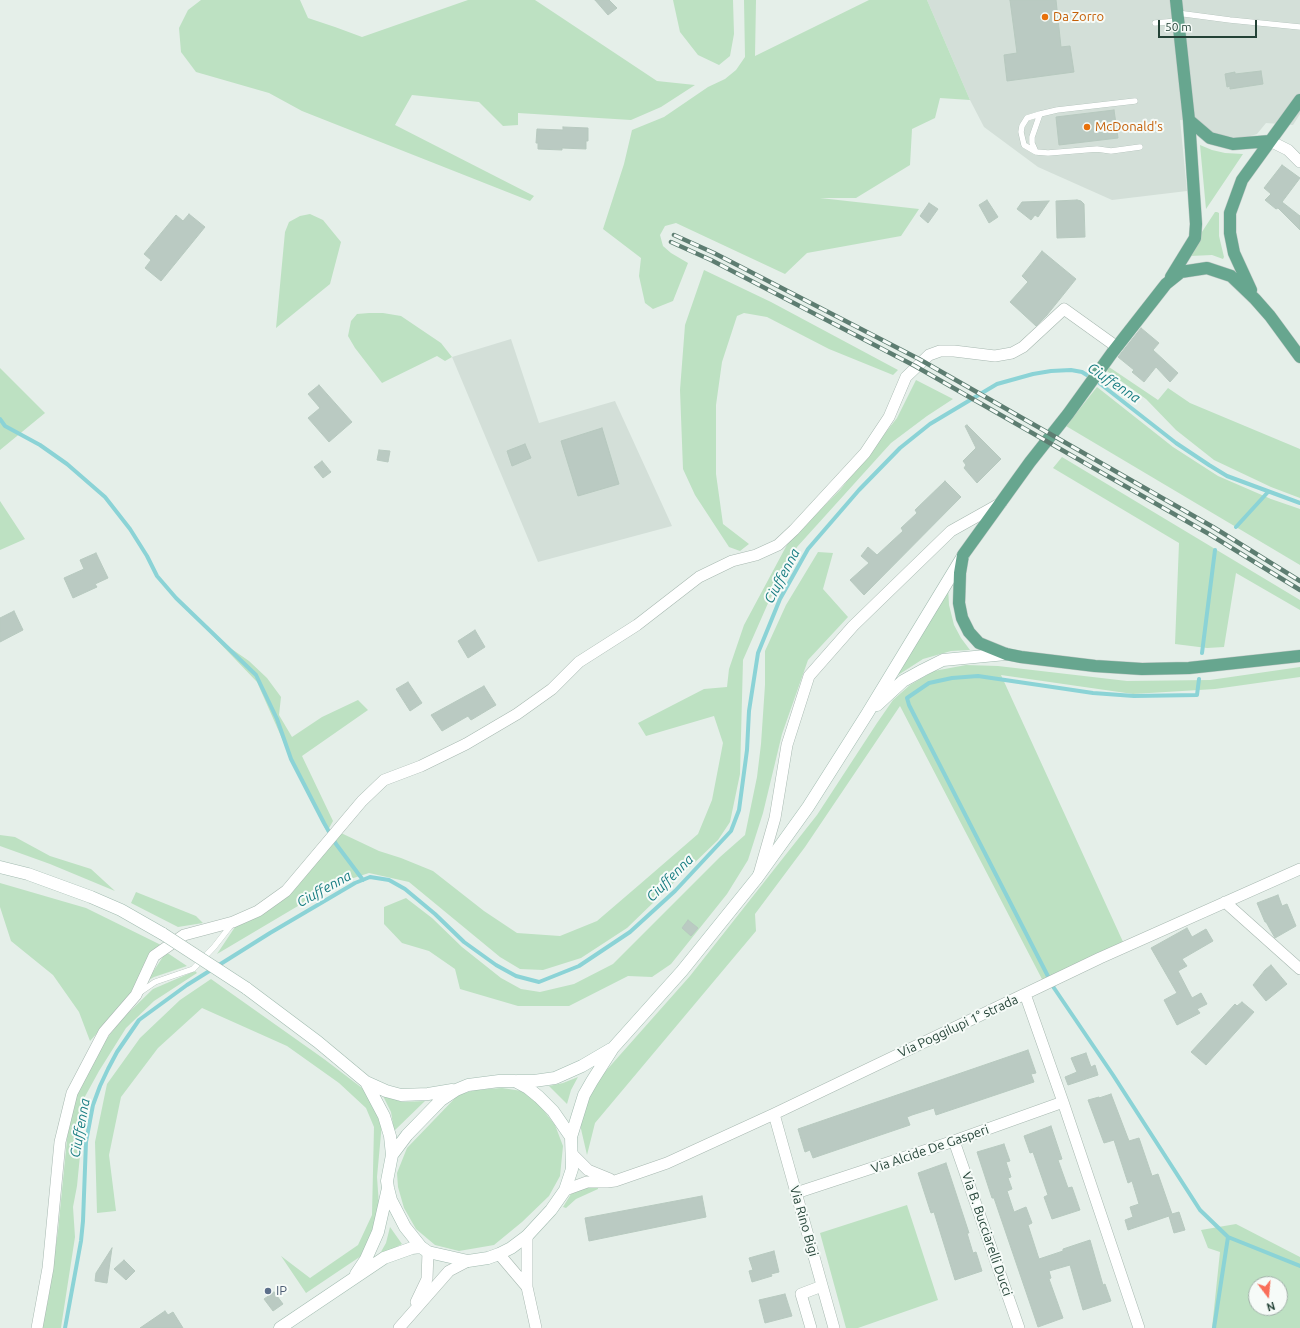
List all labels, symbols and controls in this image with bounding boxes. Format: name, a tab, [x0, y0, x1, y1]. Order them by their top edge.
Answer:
place label: Da Zorro	[1053, 9, 1104, 25]
marker: Da Zorro	[1040, 12, 1050, 22]
scale bar	[1160, 12, 1259, 38]
text: 50 m	[1165, 20, 1192, 33]
place label: McDonald's	[1095, 119, 1163, 135]
marker: McDonald's	[1082, 122, 1092, 132]
water label: Ciuffenna	[1084, 359, 1144, 407]
water label: Ciuffenna	[761, 546, 803, 606]
water label: Ciuffenna	[643, 851, 697, 905]
water label: Ciuffenna	[294, 867, 354, 911]
street label: Via Poggilupi 1° strada	[896, 991, 1020, 1061]
water label: Ciuffenna	[67, 1097, 93, 1159]
street label: Via Alcide De Gasperi	[869, 1122, 991, 1176]
street label: Via B. Bucciarelli Ducci	[958, 1170, 1016, 1298]
street label: Via Rino Bigi	[786, 1184, 822, 1258]
north arrow	[1248, 1276, 1288, 1316]
place label: IP	[276, 1283, 287, 1299]
marker: IP	[263, 1286, 273, 1296]
text: N	[1265, 1300, 1277, 1313]

